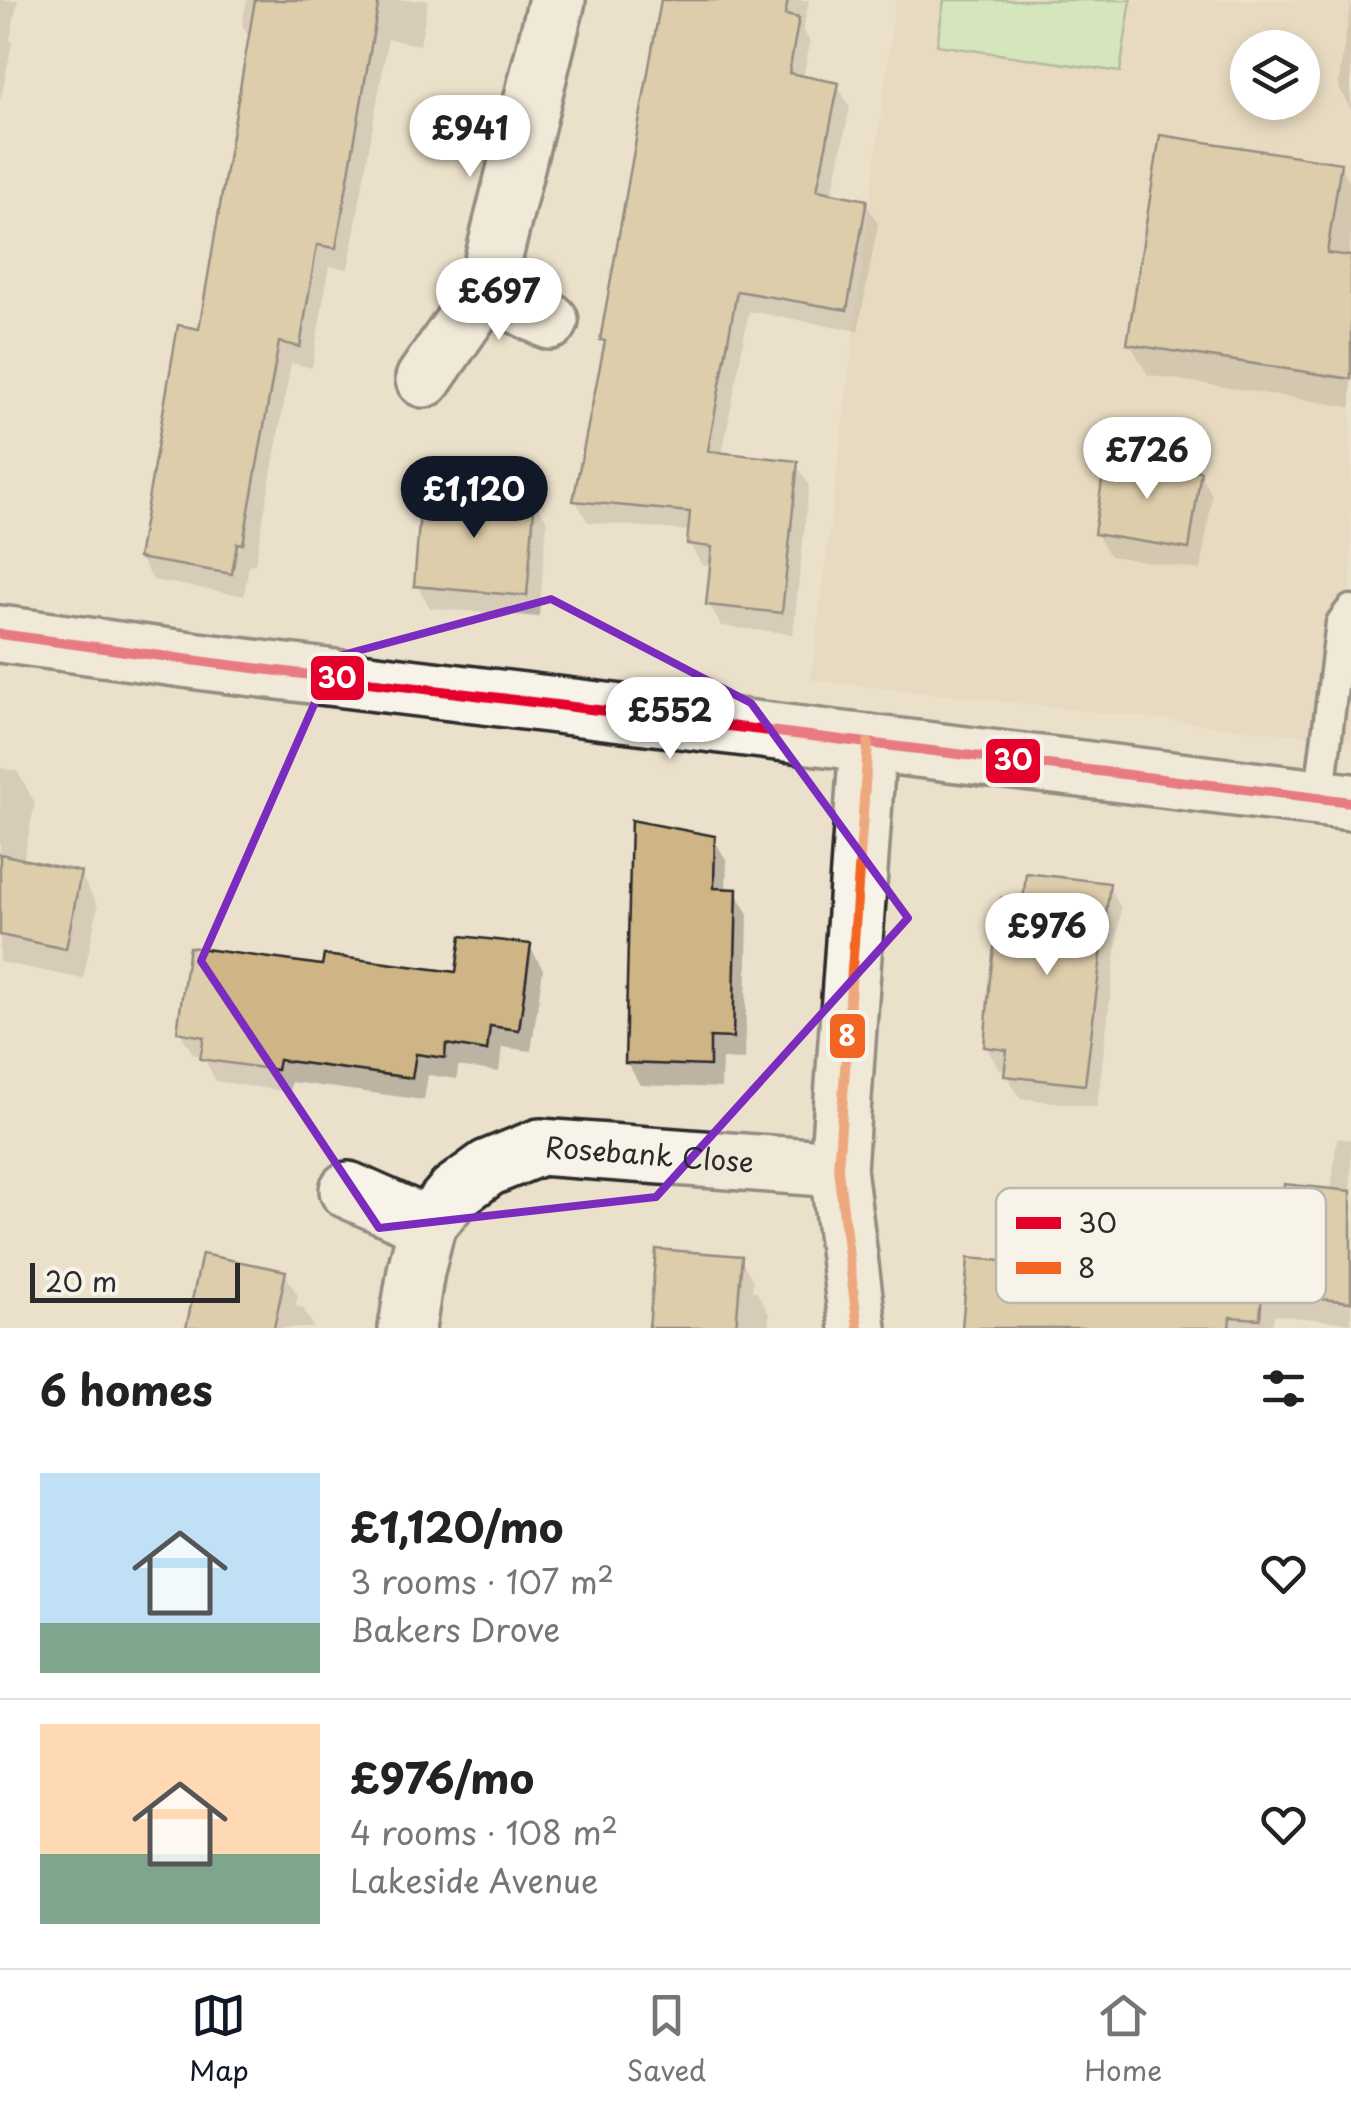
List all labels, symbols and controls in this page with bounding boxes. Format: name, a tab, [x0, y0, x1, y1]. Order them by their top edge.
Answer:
map controls	[1230, 30, 1320, 120]
button: layers	[1230, 30, 1320, 120]
pin: £941	[411, 95, 529, 180]
text: £941	[431, 103, 509, 151]
pin: £697	[440, 258, 558, 343]
text: £697	[458, 266, 540, 314]
pin: £726	[1088, 417, 1206, 502]
text: £726	[1105, 425, 1189, 473]
pin: £1,120	[393, 456, 555, 541]
text: £1,120	[423, 464, 525, 512]
line badge: 30	[309, 654, 366, 702]
text: 30	[317, 655, 357, 698]
pin: £552	[611, 677, 729, 762]
text: £552	[628, 685, 712, 733]
line badge: 30	[984, 737, 1042, 785]
text: 30	[993, 737, 1033, 780]
pin: £976	[988, 893, 1106, 978]
text: £976	[1007, 901, 1087, 949]
line badge: 8	[828, 1012, 867, 1060]
text: 8	[838, 1013, 856, 1056]
street label: Rosebank Close	[544, 1124, 756, 1183]
legend	[996, 1188, 1326, 1303]
text: 30	[1078, 1200, 1117, 1243]
text: 8	[1078, 1245, 1096, 1288]
scale bar	[30, 1258, 240, 1302]
text: 20 m	[45, 1259, 117, 1302]
text: 6 homes	[40, 1357, 213, 1420]
icon: filters	[1256, 1361, 1311, 1416]
text: £1,120/mo	[350, 1494, 563, 1557]
icon: home	[120, 1513, 240, 1633]
icon: heart	[1256, 1546, 1311, 1601]
text: 3 rooms · 107 m²	[350, 1557, 614, 1605]
text: Bakers Drove	[350, 1605, 560, 1653]
text: £976/mo	[350, 1745, 534, 1808]
icon: home	[120, 1764, 240, 1884]
icon: heart	[1256, 1797, 1311, 1852]
text: 4 rooms · 108 m²	[350, 1808, 618, 1856]
text: Lakeside Avenue	[350, 1856, 598, 1904]
tab: Map	[189, 1988, 249, 2091]
tab: Saved	[627, 1988, 706, 2091]
tab: Home	[1084, 1988, 1162, 2091]

